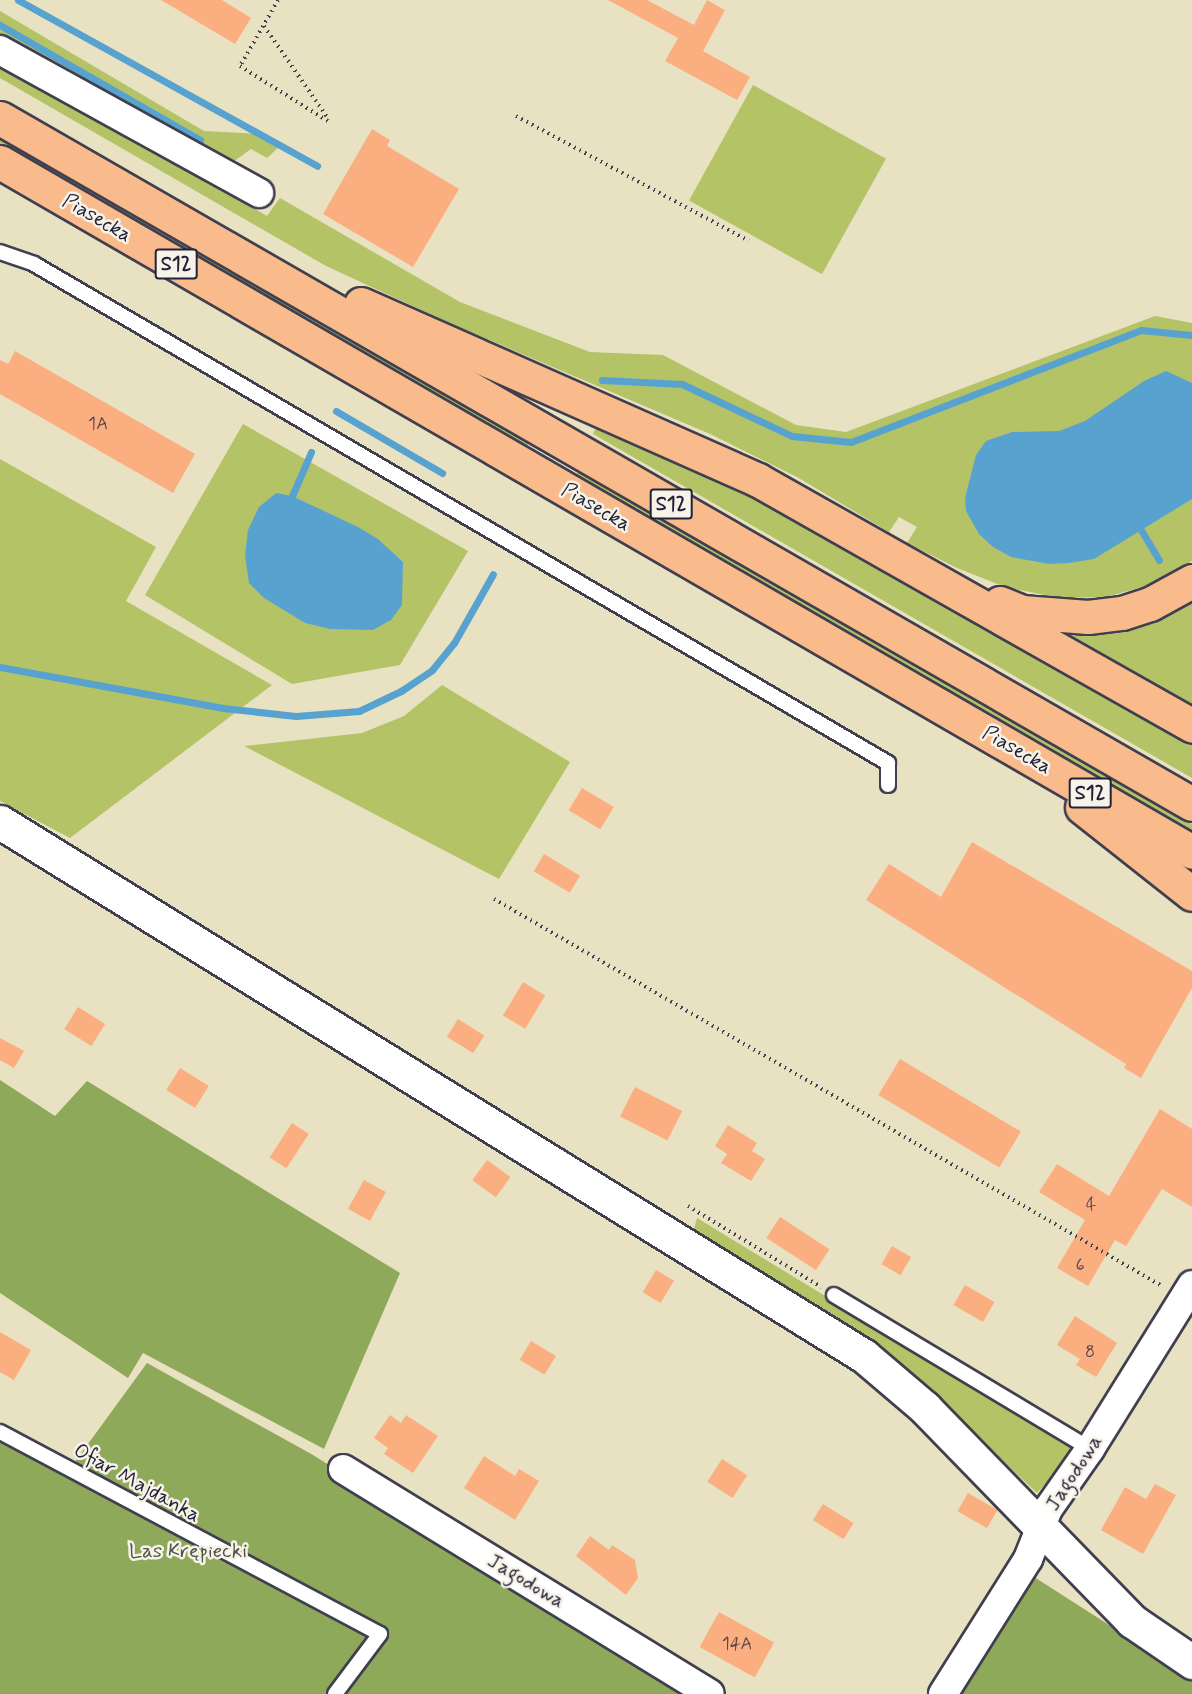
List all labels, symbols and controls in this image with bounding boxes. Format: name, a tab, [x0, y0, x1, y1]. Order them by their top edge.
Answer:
street label: Piasecka	[58, 188, 136, 248]
road number: S12	[154, 247, 198, 281]
house number: 1A	[88, 413, 108, 435]
street label: Piasecka	[557, 477, 635, 537]
road number: S12	[648, 487, 694, 521]
street label: Piasecka	[978, 720, 1056, 780]
road number: S12	[1068, 776, 1112, 810]
house number: 4	[1086, 1194, 1096, 1216]
house number: 6	[1075, 1254, 1085, 1276]
house number: 8	[1085, 1341, 1095, 1363]
street label: Jagodowa	[1040, 1430, 1108, 1516]
street label: Ofiar Majdanka	[68, 1437, 206, 1529]
park label: Las Krępiecki	[128, 1538, 248, 1564]
street label: Jagodowa	[483, 1548, 569, 1614]
house number: 14A	[722, 1633, 752, 1655]

